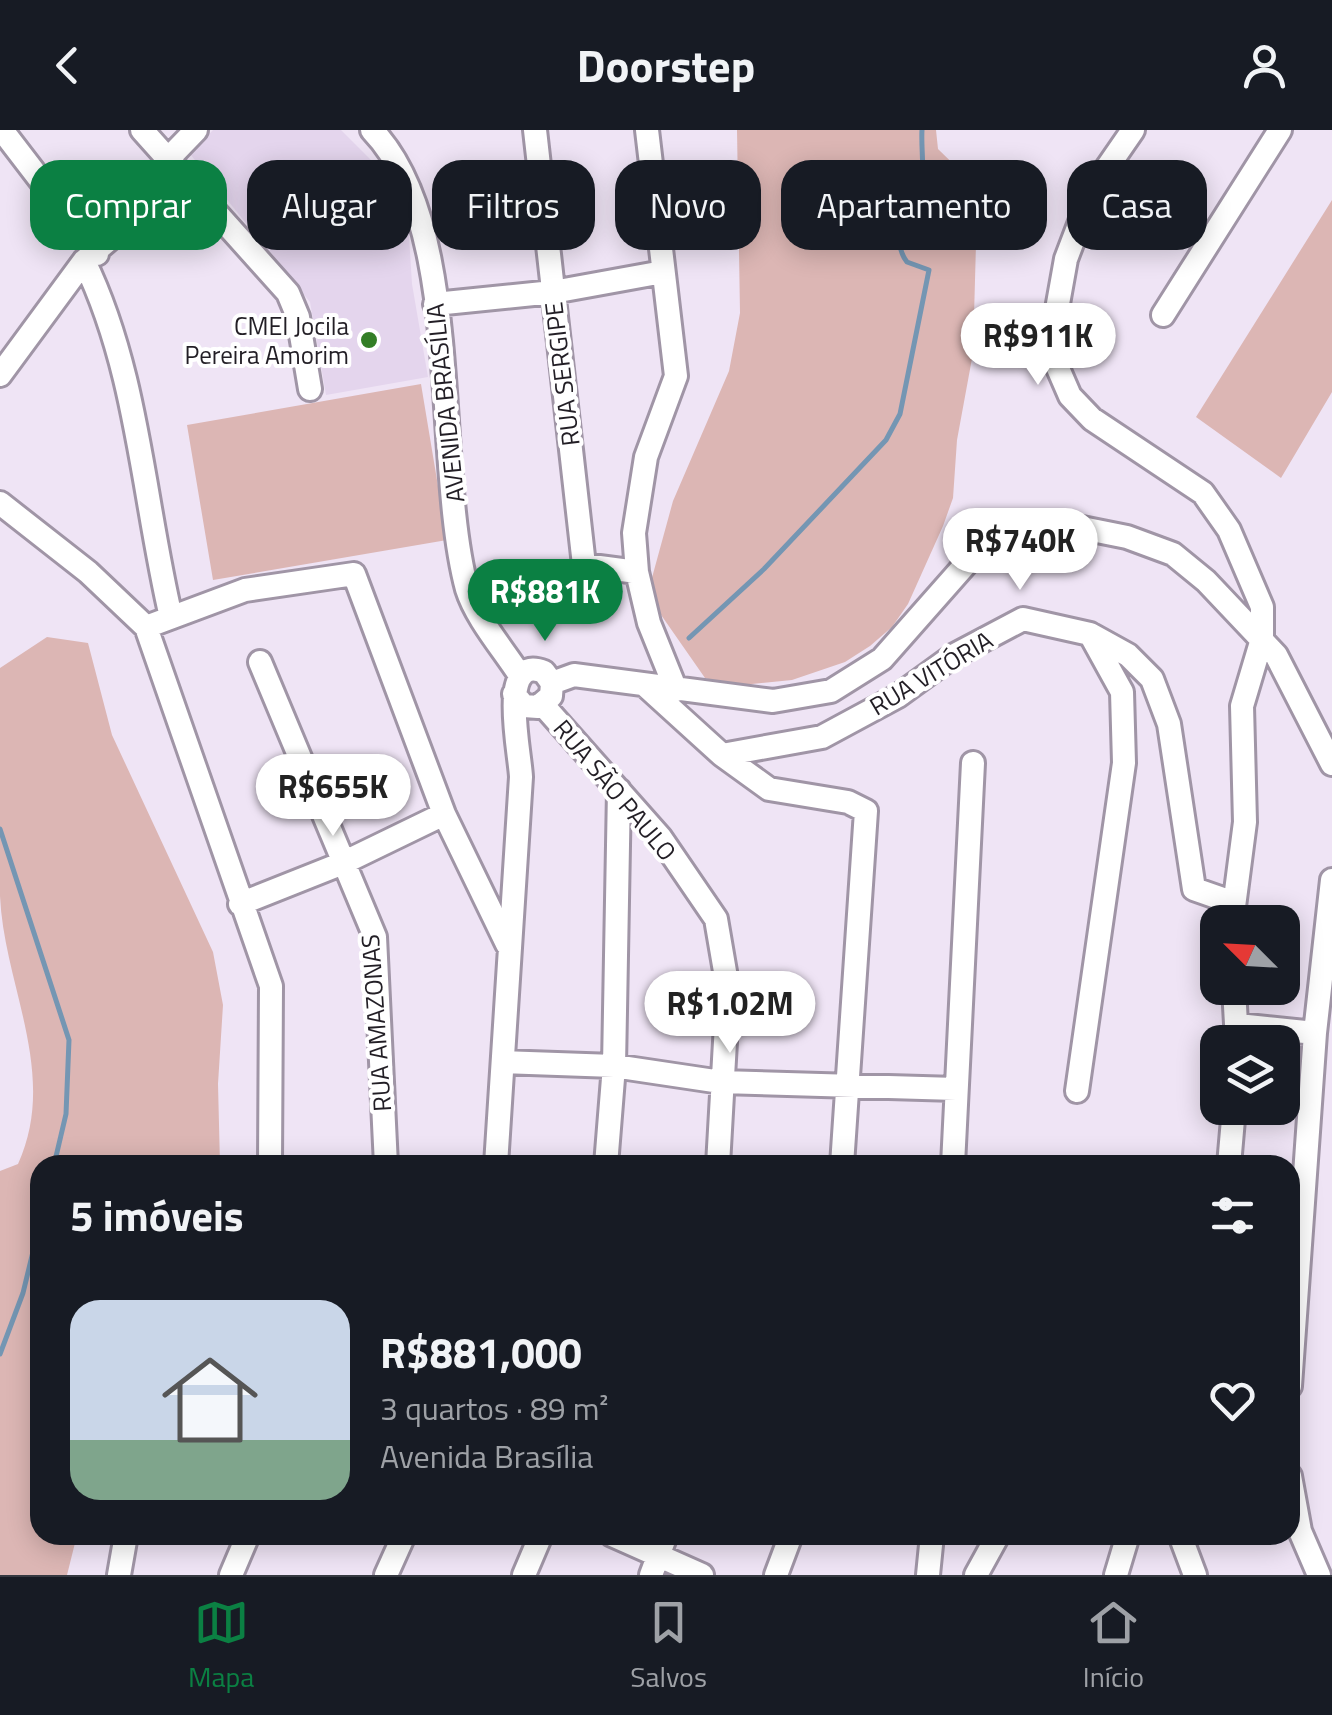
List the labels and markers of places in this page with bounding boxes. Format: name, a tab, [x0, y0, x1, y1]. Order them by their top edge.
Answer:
pin: R$911K	[957, 303, 1119, 388]
place label: CMEI Jocila Pereira Amorim	[184, 307, 349, 374]
marker: CMEI Jocila Pereira Amorim	[358, 329, 380, 351]
pin: R$740K	[939, 508, 1101, 593]
pin: R$881K	[464, 559, 626, 644]
pin: R$655K	[252, 754, 414, 839]
pin: R$1.02M	[638, 971, 822, 1056]

